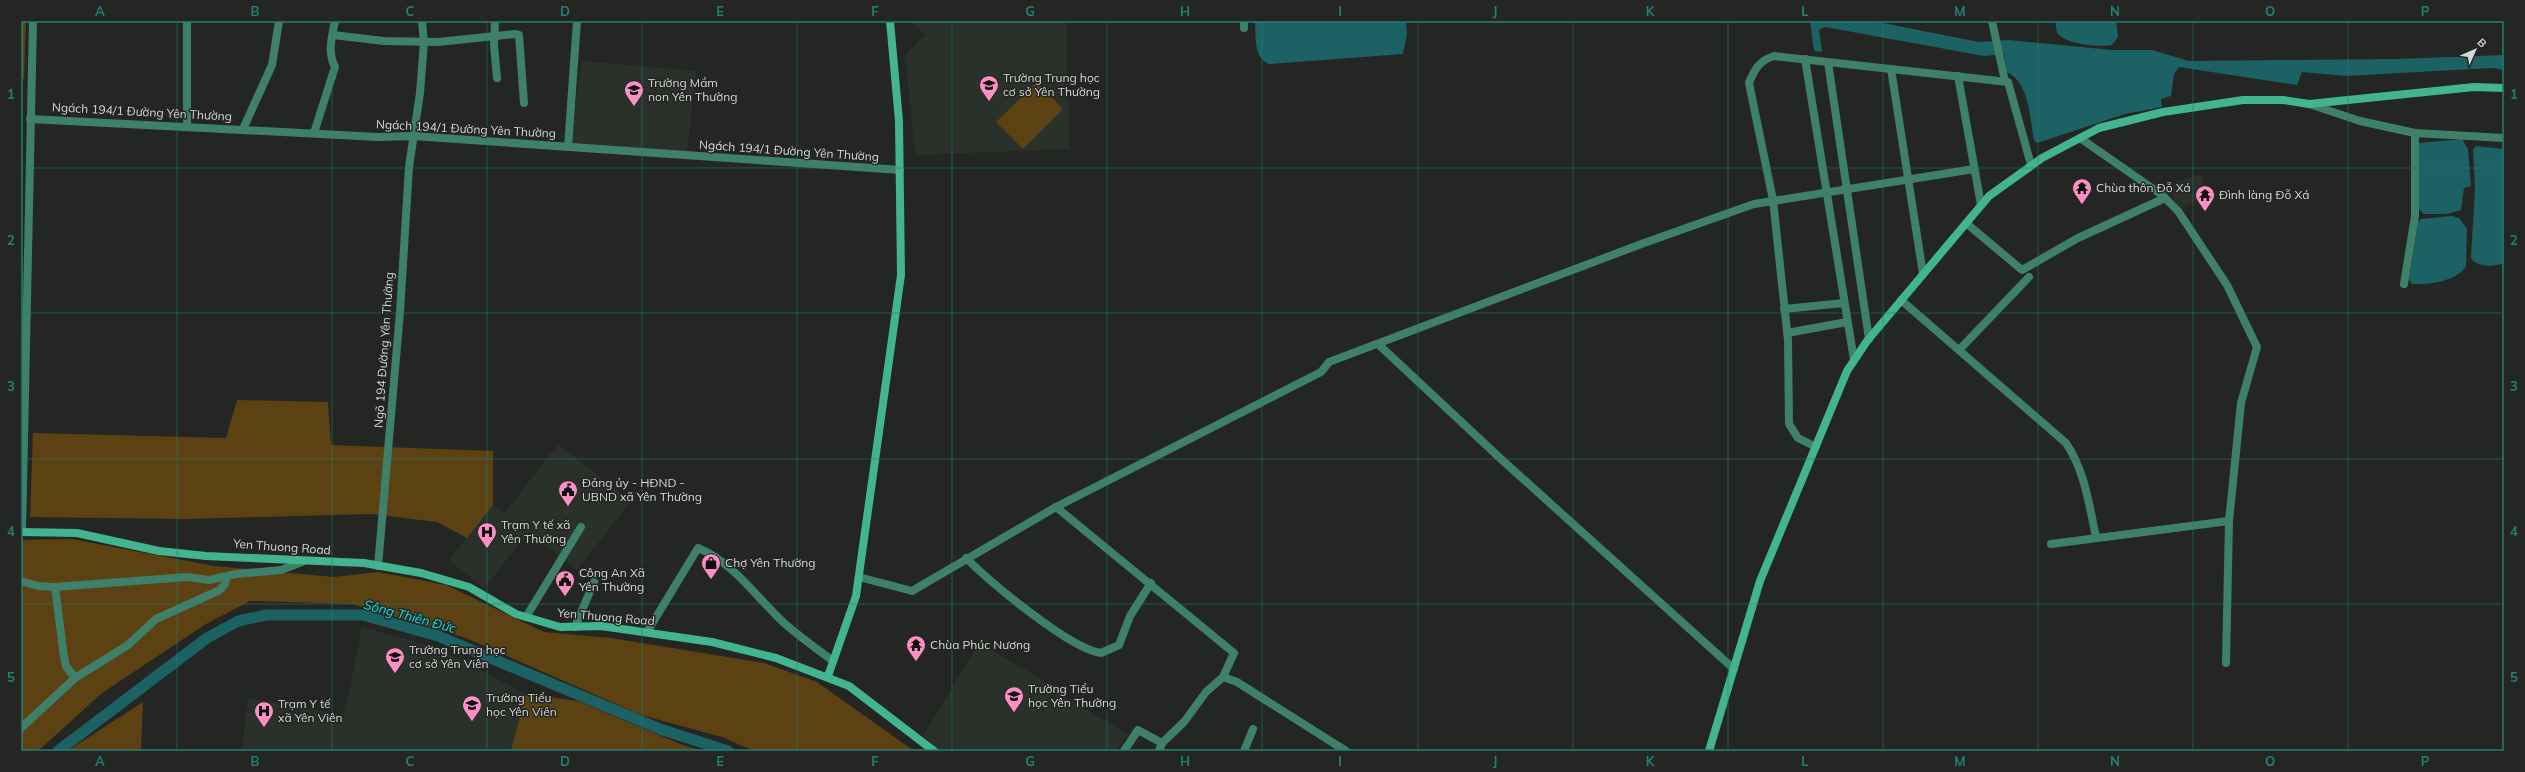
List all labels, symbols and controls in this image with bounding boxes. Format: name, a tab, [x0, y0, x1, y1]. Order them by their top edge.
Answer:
text: A	[95, 3, 105, 19]
text: B	[251, 3, 260, 19]
text: C	[406, 3, 415, 19]
text: D	[560, 3, 570, 19]
text: E	[716, 3, 724, 19]
text: F	[871, 3, 879, 19]
text: G	[1025, 3, 1035, 19]
text: H	[1180, 3, 1190, 19]
text: I	[1338, 3, 1342, 19]
text: J	[1493, 3, 1497, 19]
text: K	[1646, 3, 1656, 19]
text: L	[1801, 3, 1809, 19]
text: M	[1954, 3, 1966, 19]
text: N	[2110, 3, 2120, 19]
text: O	[2265, 3, 2275, 19]
text: P	[2421, 3, 2430, 19]
north arrow	[2455, 30, 2495, 70]
text: B	[2474, 35, 2490, 51]
place label: Trường Trung học cơ sở Yên Thường	[1003, 70, 1100, 99]
school or university icon: Trường Trung học cơ sở Yên Thường	[978, 74, 1000, 102]
place label: Trường Mầm non Yên Thường	[648, 75, 737, 104]
school or university icon: Trường Mầm non Yên Thường	[623, 79, 645, 107]
text: 1	[7, 86, 15, 102]
text: 1	[2510, 86, 2518, 102]
street label: Ngách 194/1 Đường Yên Thường	[52, 99, 232, 124]
street label: Ngách 194/1 Đường Yên Thường	[376, 116, 556, 141]
street label: Ngách 194/1 Đường Yên Thường	[699, 137, 880, 164]
temple icon: Chùa thôn Đỗ Xá	[2071, 177, 2093, 205]
place label: Chùa thôn Đỗ Xá	[2096, 180, 2191, 195]
temple icon: Đình làng Đỗ Xá	[2194, 184, 2216, 212]
place label: Đình làng Đỗ Xá	[2219, 187, 2309, 202]
text: 2	[7, 232, 15, 248]
text: 2	[2510, 232, 2518, 248]
street label: Ngõ 194 Đường Yên Thường	[371, 271, 396, 429]
text: 3	[7, 378, 15, 394]
text: 3	[2510, 378, 2518, 394]
place label: Đảng ủy - HĐND - UBND xã Yên Thường	[582, 475, 702, 504]
public building icon: Đảng ủy - HĐND - UBND xã Yên Thường	[557, 479, 579, 507]
place label: Trạm Y tế xã Yên Thường	[500, 517, 570, 546]
hospital icon: Trạm Y tế xã Yên Thường	[476, 521, 498, 549]
text: 4	[7, 523, 15, 539]
text: 4	[2510, 523, 2518, 539]
street label: Yen Thuong Road	[232, 536, 331, 557]
shop icon: Chợ Yên Thường	[700, 552, 722, 580]
place label: Chợ Yên Thường	[725, 555, 816, 570]
place label: Công An Xã Yên Thường	[578, 565, 645, 594]
public building icon: Công An Xã Yên Thường	[554, 569, 576, 597]
water label: Sông Thiên Đức	[362, 596, 458, 636]
street label: Yen Thuong Road	[556, 605, 655, 628]
temple icon: Chùa Phúc Nương	[905, 634, 927, 662]
place label: Chùa Phúc Nương	[930, 637, 1030, 652]
place label: Trường Trung học cơ sở Yên Viên	[409, 642, 506, 671]
school or university icon: Trường Trung học cơ sở Yên Viên	[384, 646, 406, 674]
text: 5	[7, 669, 15, 685]
text: 5	[2510, 669, 2518, 685]
place label: Trường Tiểu học Yên Thường	[1028, 681, 1116, 710]
school or university icon: Trường Tiểu học Yên Thường	[1003, 685, 1025, 713]
place label: Trường Tiểu học Yên Viên	[486, 690, 557, 719]
school or university icon: Trường Tiểu học Yên Viên	[461, 694, 483, 722]
place label: Trạm Y tế xã Yên Viên	[278, 696, 343, 725]
hospital icon: Trạm Y tế xã Yên Viên	[253, 700, 275, 728]
text: A	[95, 753, 105, 769]
text: B	[251, 753, 260, 769]
text: C	[406, 753, 415, 769]
text: D	[560, 753, 570, 769]
text: E	[716, 753, 724, 769]
text: F	[871, 753, 879, 769]
text: G	[1025, 753, 1035, 769]
text: H	[1180, 753, 1190, 769]
text: I	[1338, 753, 1342, 769]
text: J	[1493, 753, 1497, 769]
text: K	[1646, 753, 1656, 769]
text: L	[1801, 753, 1809, 769]
text: M	[1954, 753, 1966, 769]
text: N	[2110, 753, 2120, 769]
text: O	[2265, 753, 2275, 769]
text: P	[2421, 753, 2430, 769]

